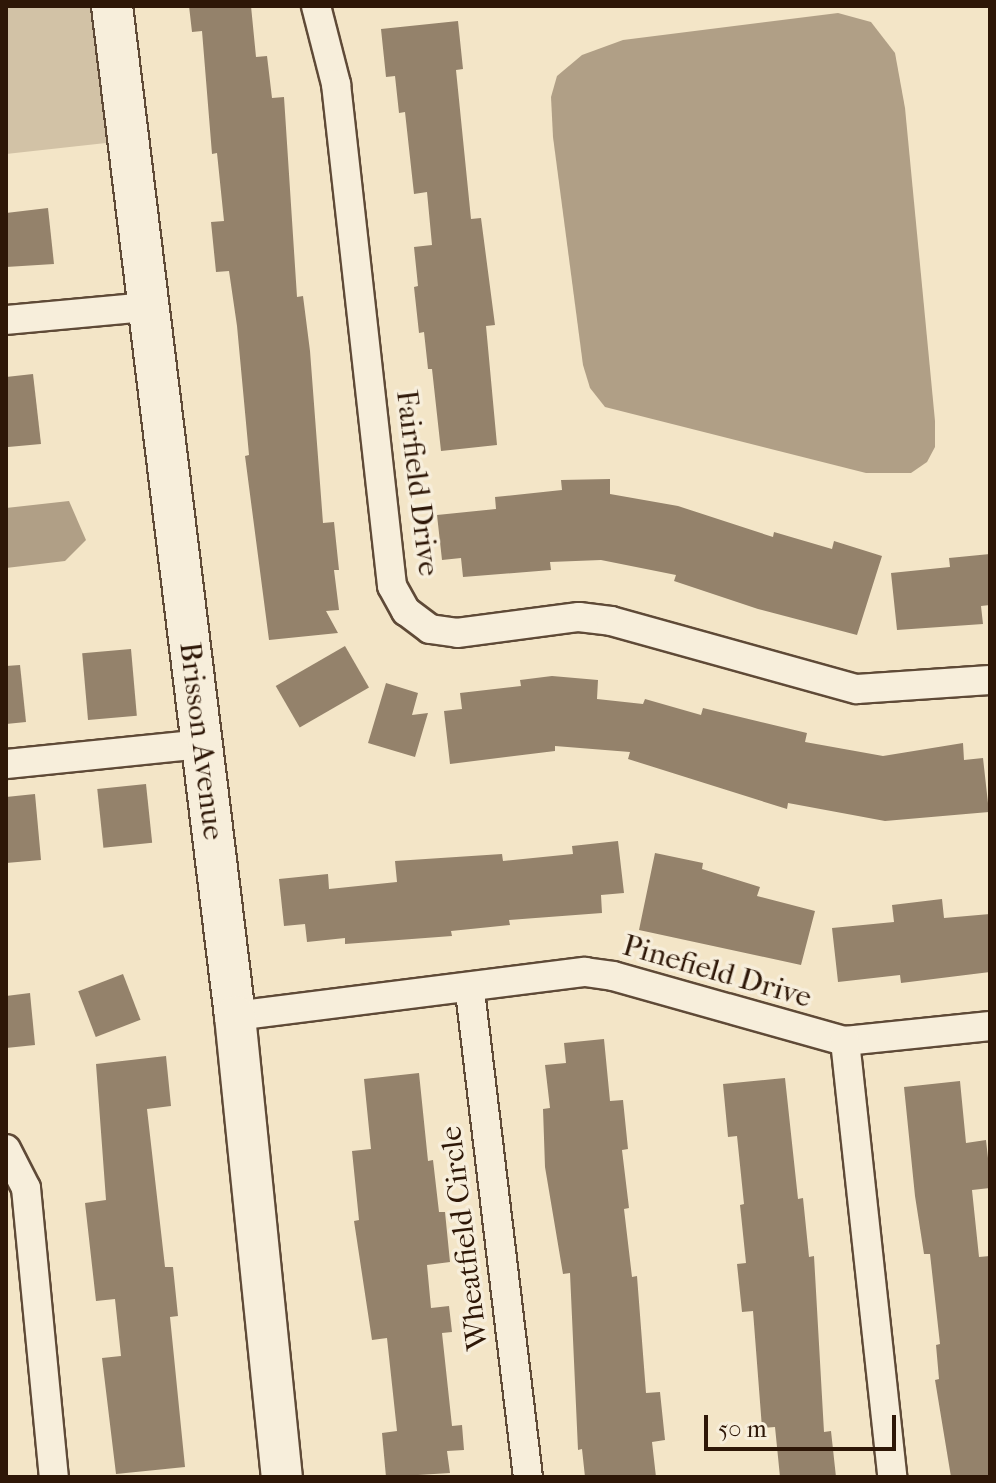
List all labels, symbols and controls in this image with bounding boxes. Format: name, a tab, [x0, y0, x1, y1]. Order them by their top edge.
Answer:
street label: Fairfield Drive	[388, 388, 446, 578]
street label: Brisson Avenue	[171, 640, 231, 842]
street label: Pinefield Drive	[618, 928, 816, 1016]
street label: Wheatfield Circle	[433, 1124, 497, 1352]
scale bar	[708, 1399, 900, 1449]
text: 50 m	[718, 1415, 767, 1443]

